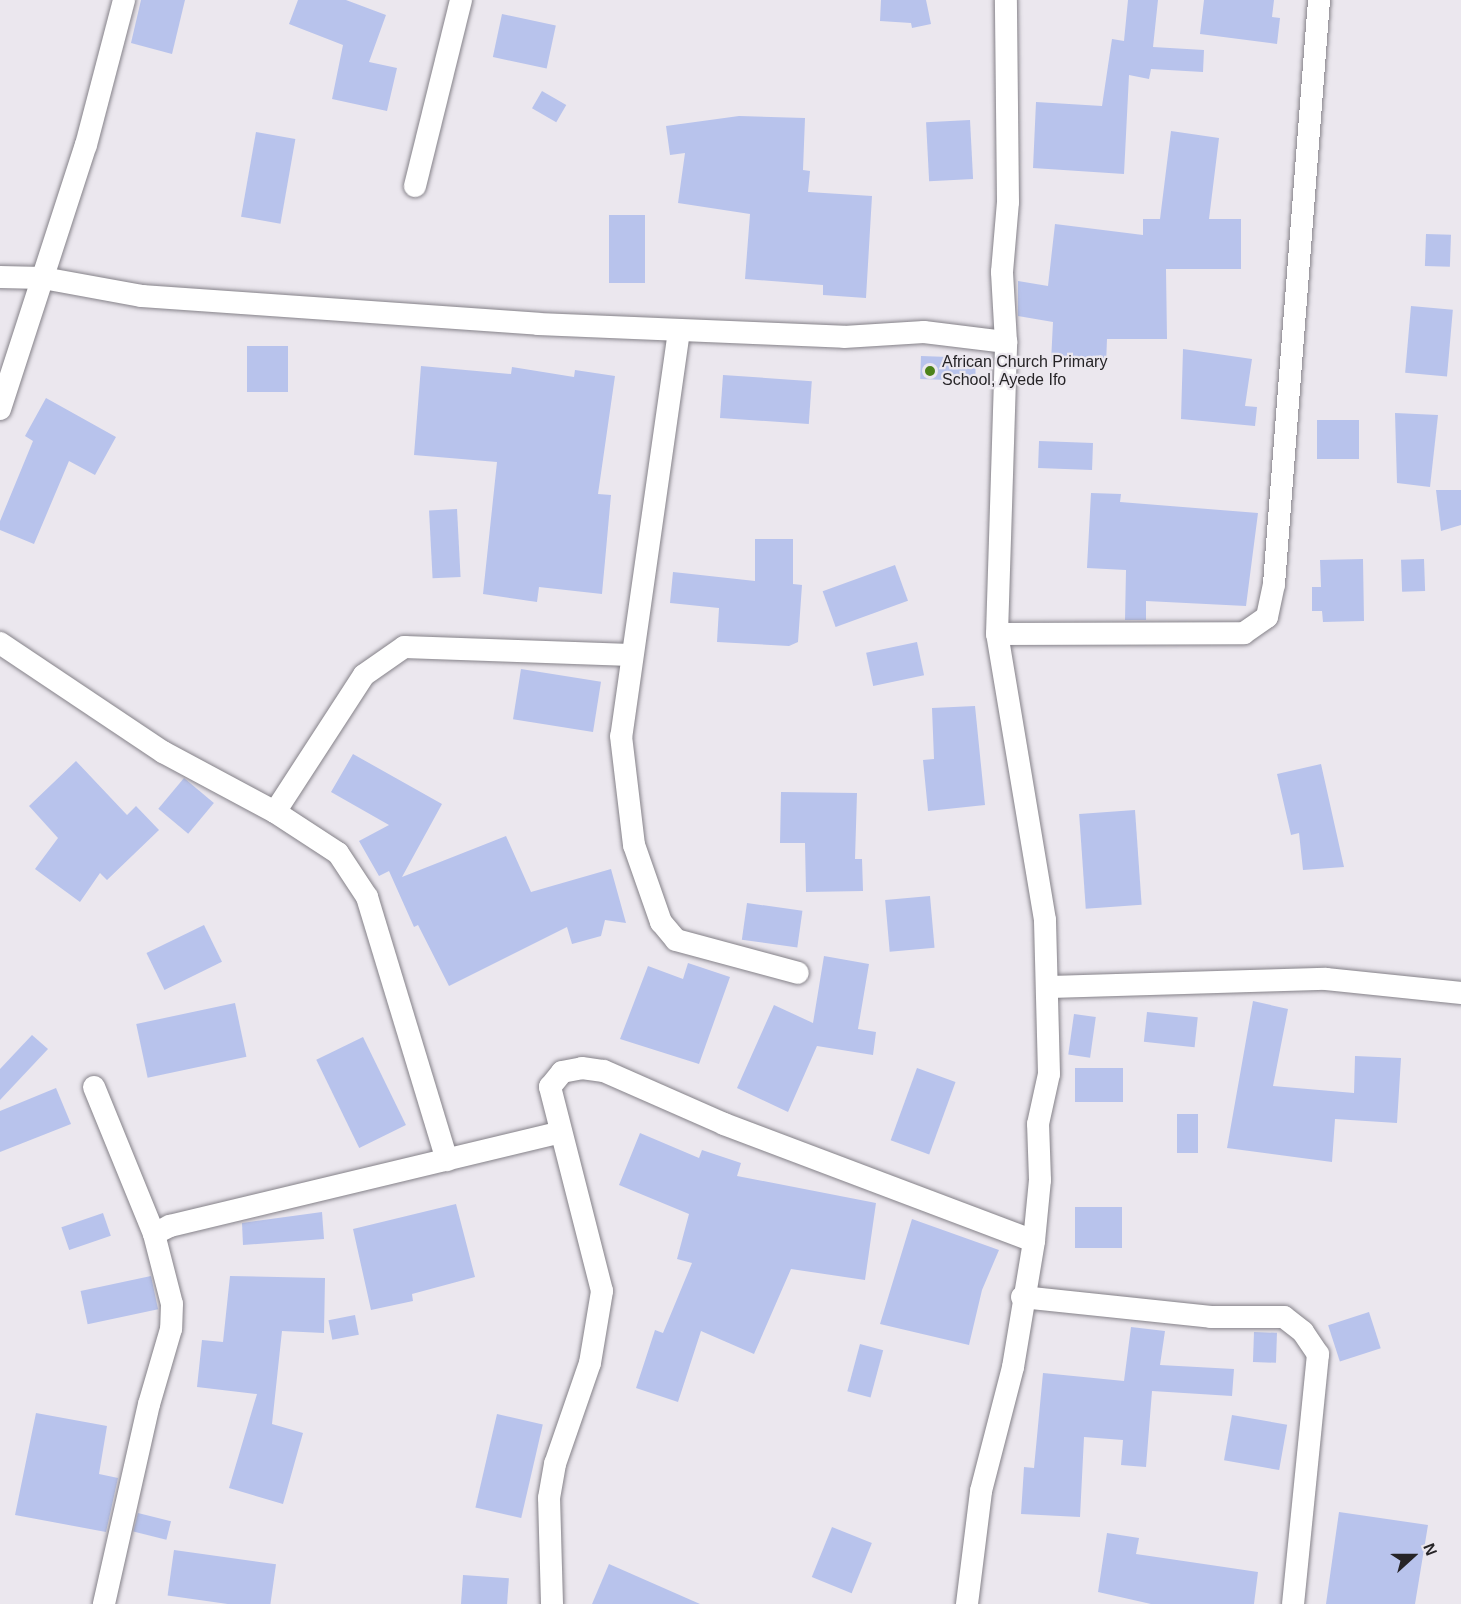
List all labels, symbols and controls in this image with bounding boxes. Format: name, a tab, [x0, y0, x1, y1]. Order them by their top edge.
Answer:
place label: African Church Primary School, Ayede Ifo	[942, 352, 1107, 390]
marker: African Church Primary School, Ayede Ifo	[923, 364, 937, 378]
north arrow	[1383, 1526, 1443, 1586]
text: N	[1420, 1541, 1440, 1558]

